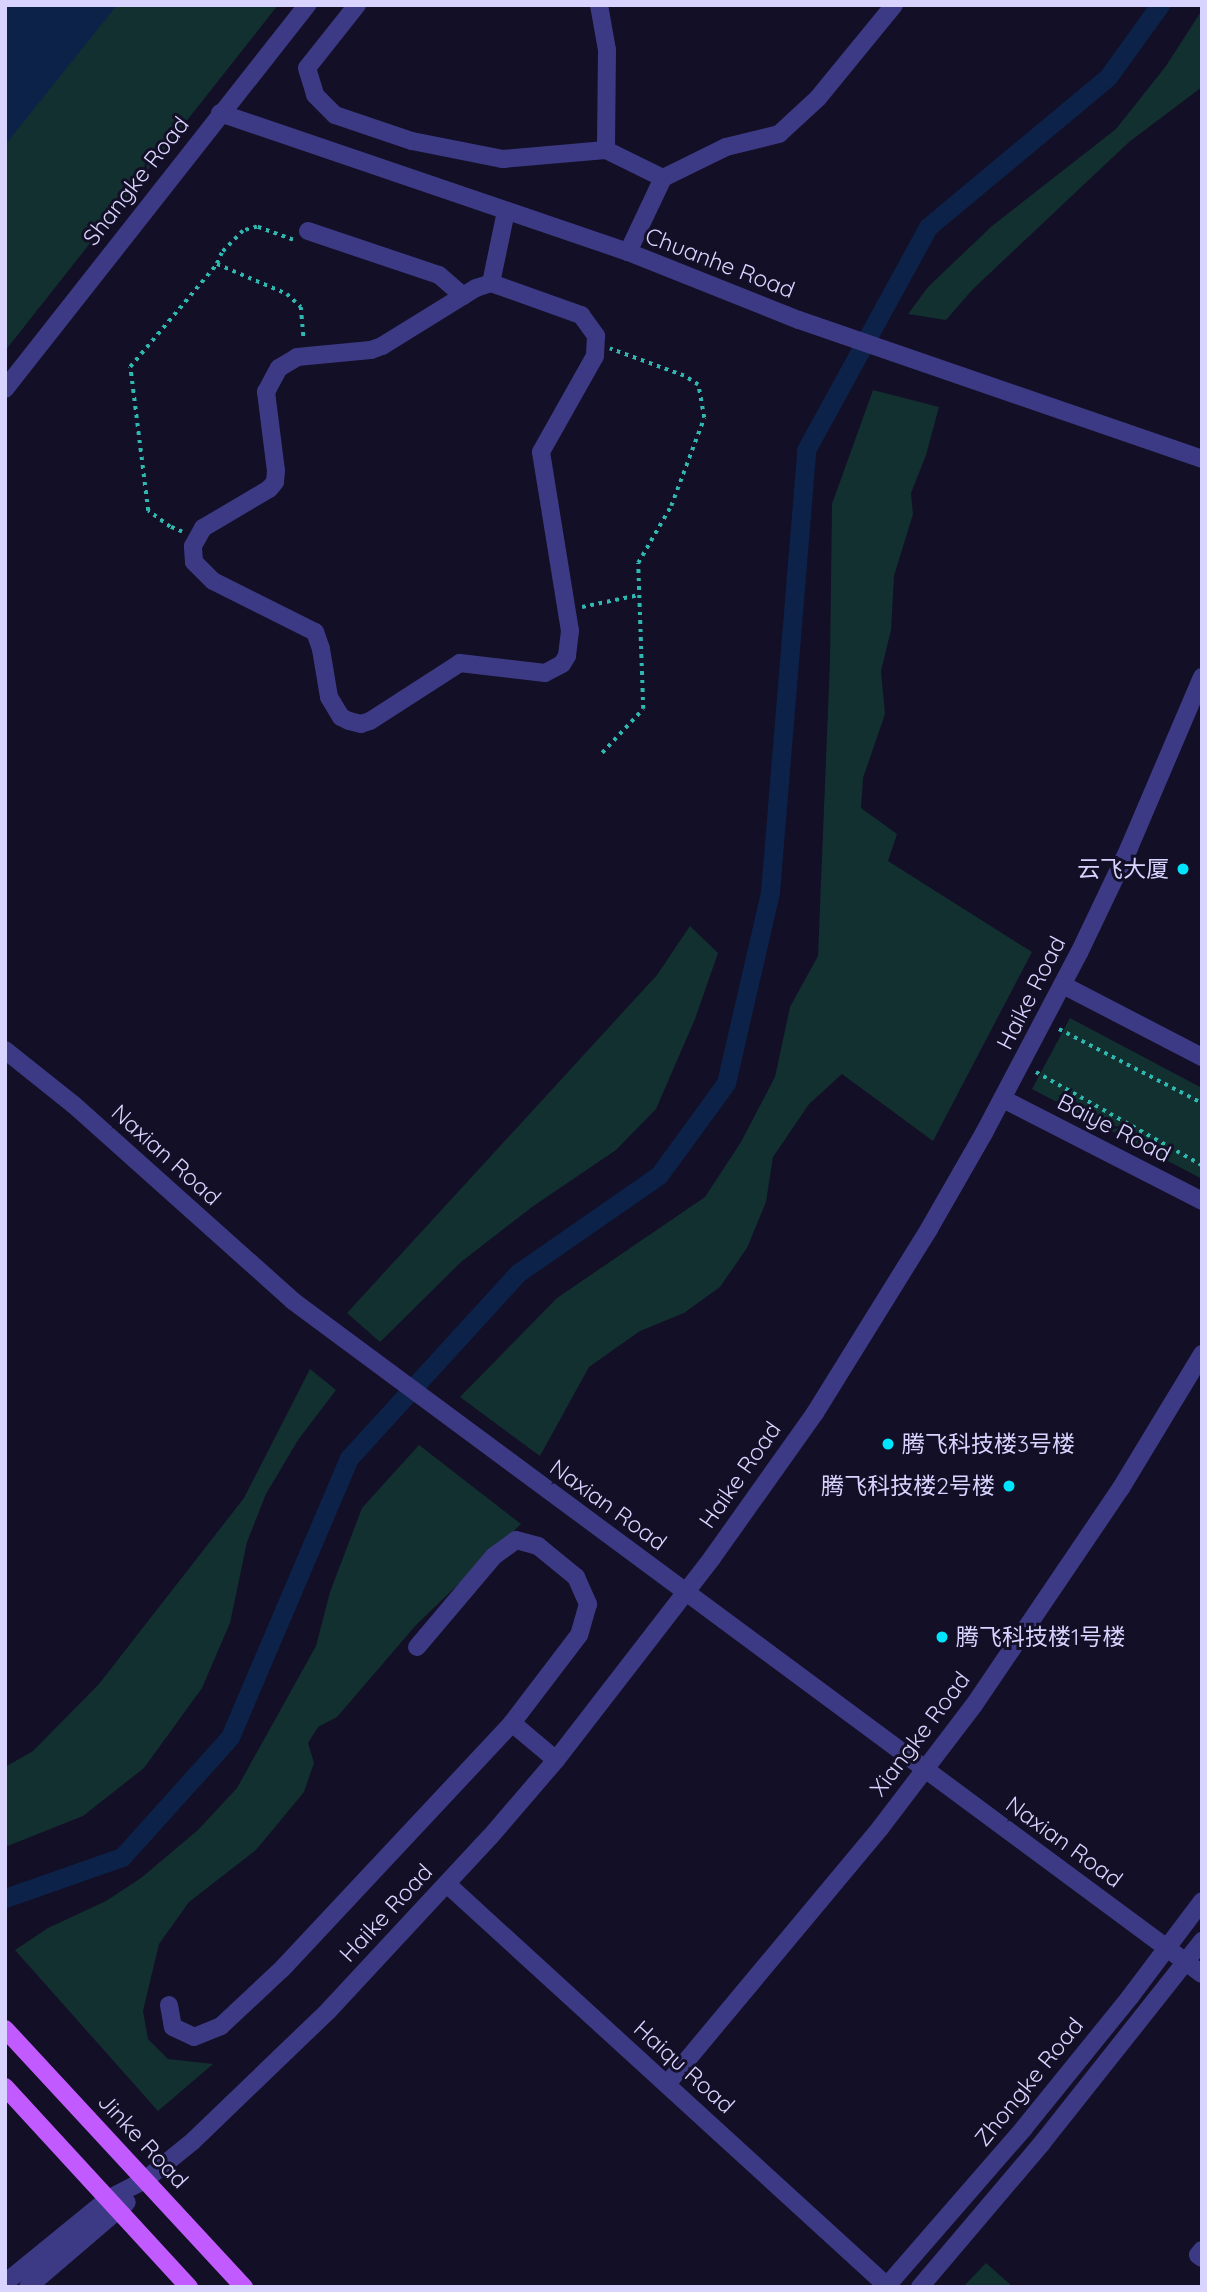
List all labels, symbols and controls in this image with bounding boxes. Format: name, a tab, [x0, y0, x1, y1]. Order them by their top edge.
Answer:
street label: Shangke Road	[77, 111, 195, 251]
street label: Chuanhe Road	[641, 222, 799, 304]
place label: 云飞大厦	[1077, 855, 1169, 883]
marker: 云飞大厦	[1175, 861, 1191, 877]
street label: Haike Road	[991, 932, 1071, 1054]
street label: Baiye Road	[1053, 1088, 1175, 1168]
street label: Naxian Road	[106, 1099, 226, 1211]
street label: Haike Road	[693, 1416, 787, 1534]
place label: 腾飞科技楼3号楼	[902, 1430, 1075, 1458]
marker: 腾飞科技楼3号楼	[880, 1436, 896, 1452]
street label: Naxian Road	[544, 1453, 672, 1557]
place label: 腾飞科技楼2号楼	[821, 1472, 995, 1500]
marker: 腾飞科技楼2号楼	[1001, 1478, 1017, 1494]
place label: 腾飞科技楼1号楼	[956, 1623, 1126, 1651]
marker: 腾飞科技楼1号楼	[934, 1629, 950, 1645]
street label: Xiangke Road	[864, 1666, 976, 1802]
street label: Naxian Road	[1000, 1790, 1128, 1894]
street label: Haike Road	[334, 1858, 438, 1968]
street label: Zhongke Road	[969, 2012, 1089, 2152]
street label: Haiqu Road	[628, 2015, 740, 2119]
street label: Jinke Road	[92, 2088, 194, 2194]

